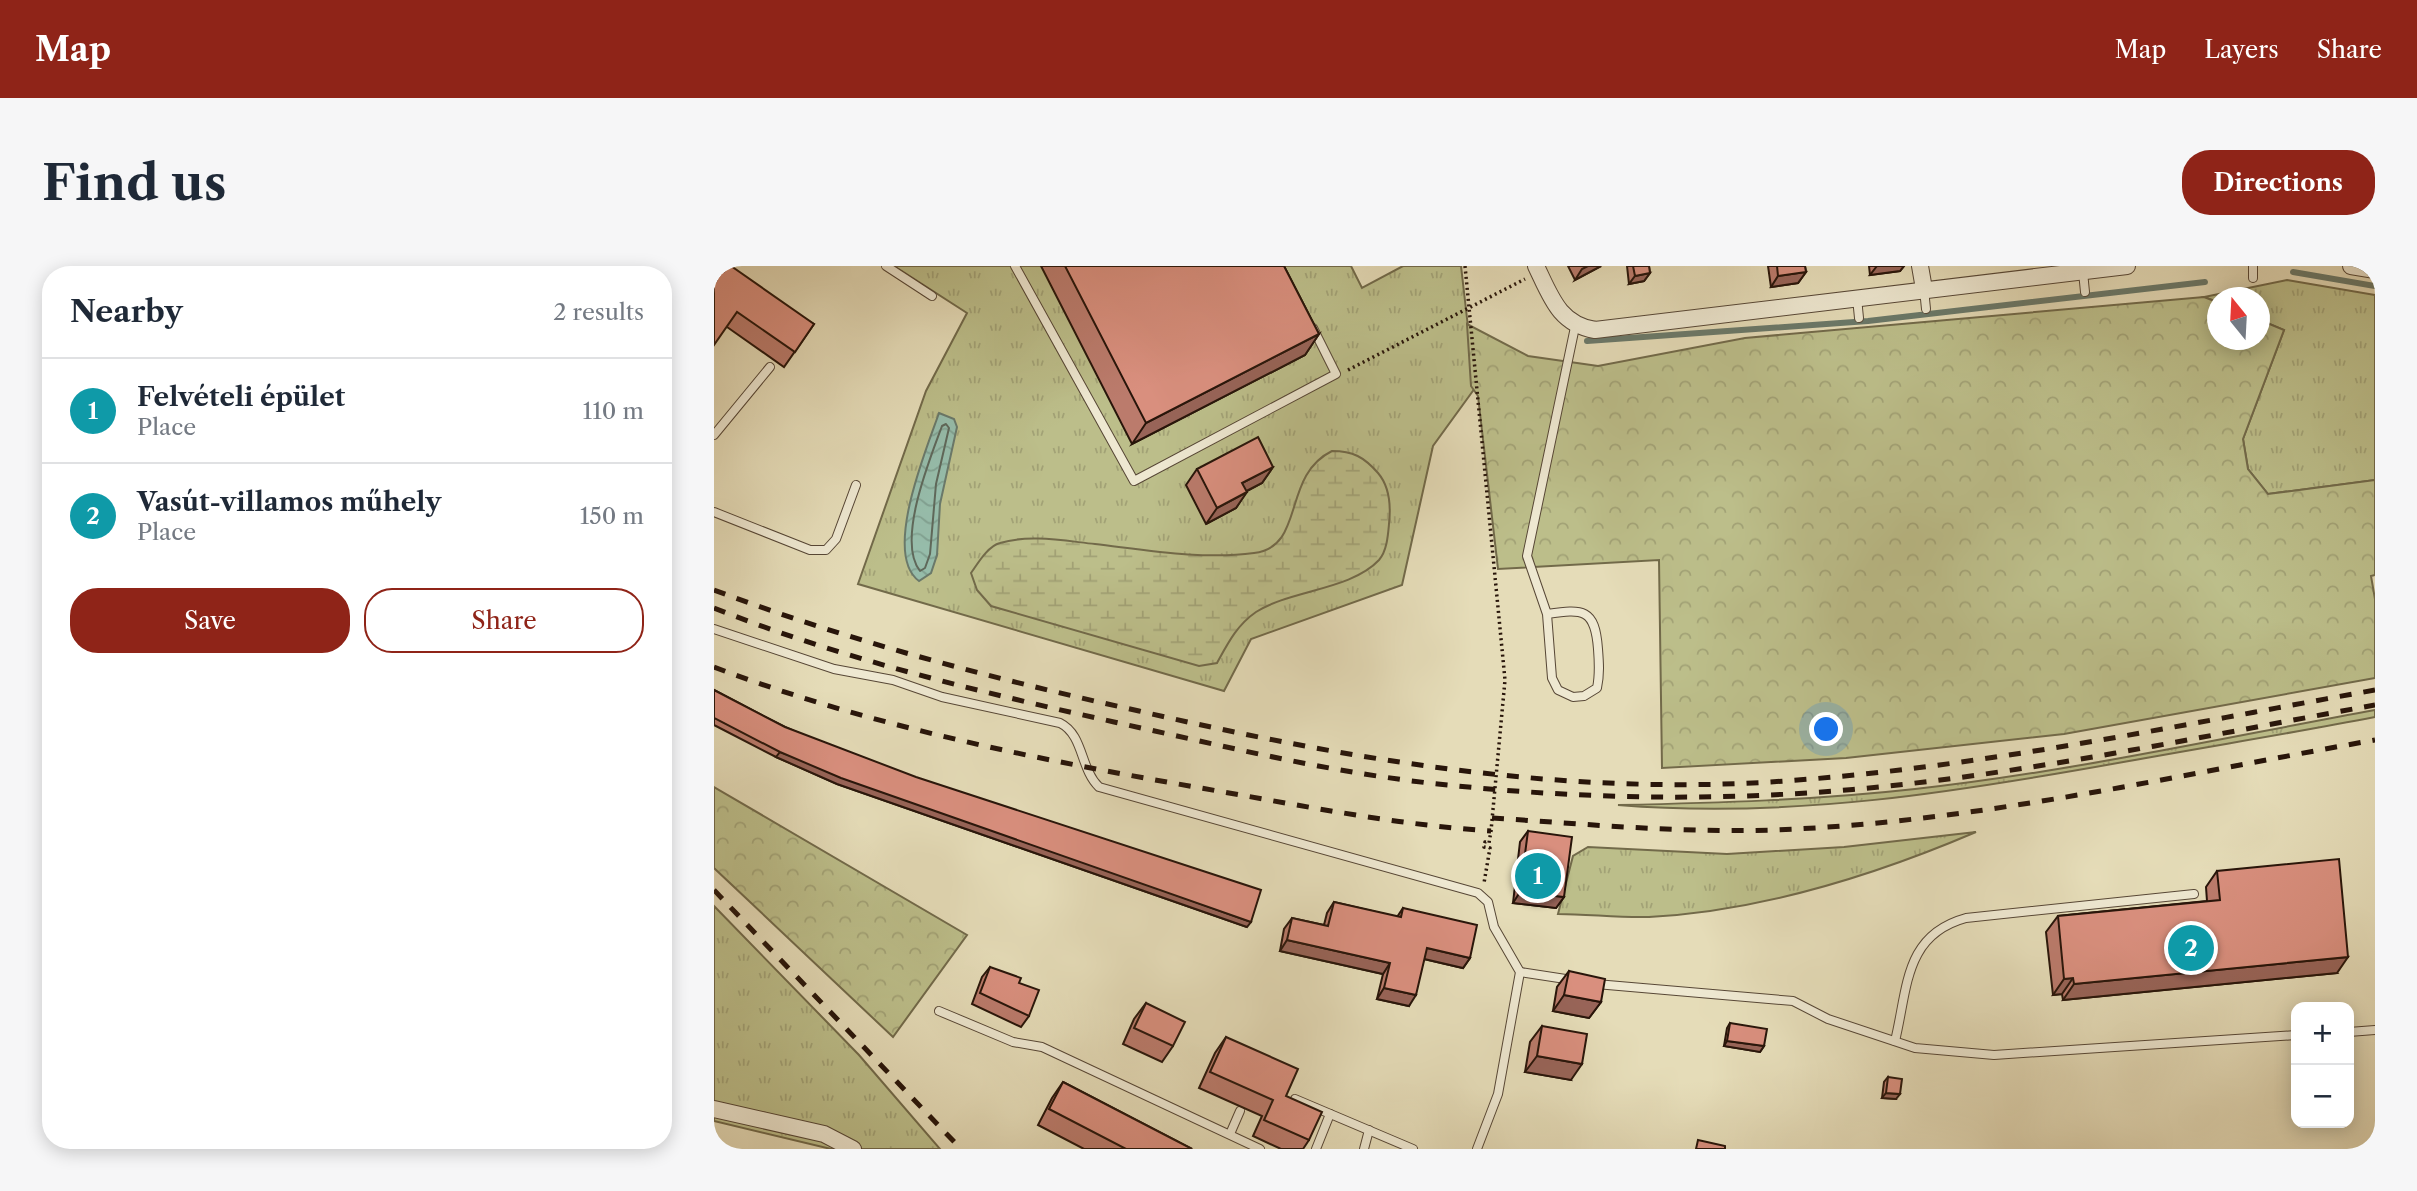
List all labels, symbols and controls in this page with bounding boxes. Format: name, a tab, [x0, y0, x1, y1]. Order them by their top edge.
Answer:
text: Map	[35, 29, 111, 70]
text: Map	[2115, 35, 2166, 64]
text: Layers	[2204, 35, 2279, 64]
text: Share	[2317, 35, 2382, 64]
button: Directions	[2182, 150, 2375, 215]
text: Find us	[42, 152, 226, 213]
north arrow	[2207, 287, 2270, 350]
text: Nearby	[70, 293, 183, 330]
text: 2 results	[553, 298, 644, 326]
text: Felvételi épület	[137, 381, 345, 413]
text: 1	[88, 397, 98, 425]
text: 110 m	[583, 397, 644, 425]
text: Place	[137, 413, 196, 441]
text: Vasút-villamos műhely	[137, 486, 441, 518]
text: 2	[86, 502, 100, 530]
text: 150 m	[580, 502, 644, 530]
text: Place	[137, 518, 196, 546]
button: Save	[70, 588, 350, 653]
button: Share	[364, 588, 644, 653]
your location	[1809, 712, 1843, 746]
pin: 1	[1515, 850, 1561, 902]
pin: 2	[2168, 922, 2214, 974]
map controls	[2291, 1002, 2354, 1128]
button: +	[2291, 1002, 2354, 1065]
button: −	[2291, 1065, 2354, 1128]

